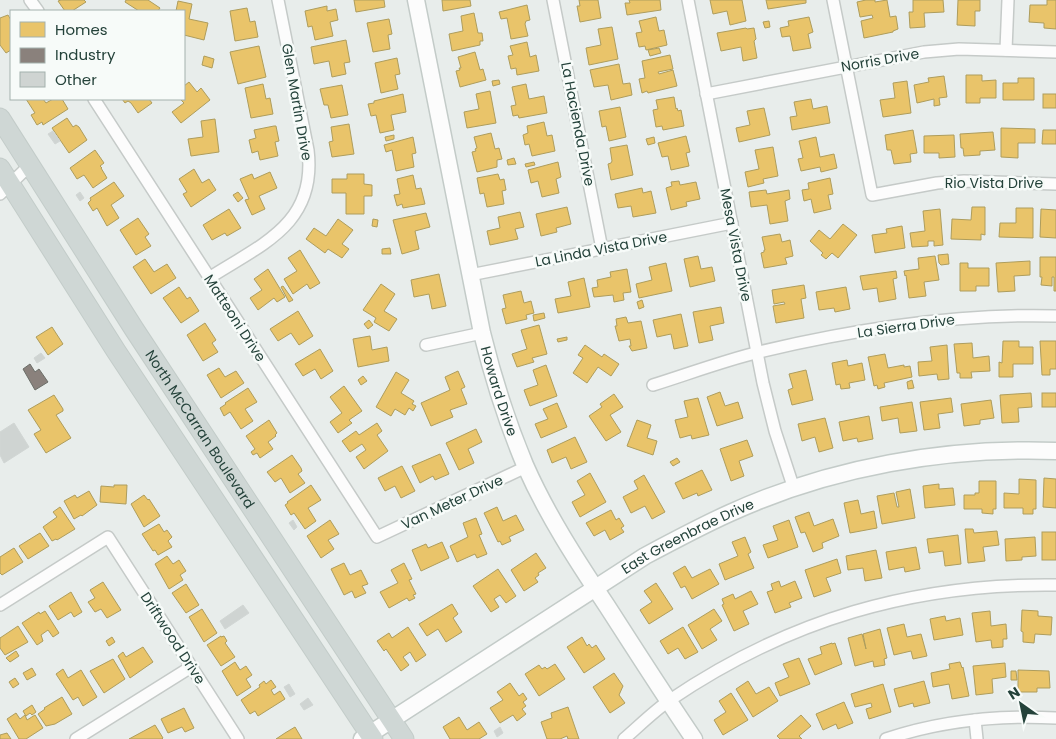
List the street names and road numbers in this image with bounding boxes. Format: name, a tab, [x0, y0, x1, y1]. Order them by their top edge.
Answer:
street label: Glen Martin Drive	[277, 42, 317, 163]
street label: Norris Drive	[839, 43, 921, 77]
street label: La Hacienda Drive	[556, 60, 600, 188]
street label: Rio Vista Drive	[945, 173, 1043, 193]
street label: Mesa Vista Drive	[715, 187, 757, 304]
street label: La Linda Vista Drive	[533, 226, 669, 272]
street label: Matteoni Drive	[199, 270, 271, 366]
street label: La Sierra Drive	[856, 309, 956, 343]
street label: Howard Drive	[476, 344, 523, 439]
street label: North McCarran Boulevard	[141, 346, 260, 512]
street label: Van Meter Drive	[398, 470, 506, 534]
street label: East Greenbrae Drive	[617, 494, 757, 579]
street label: Driftwood Drive	[136, 588, 210, 688]

